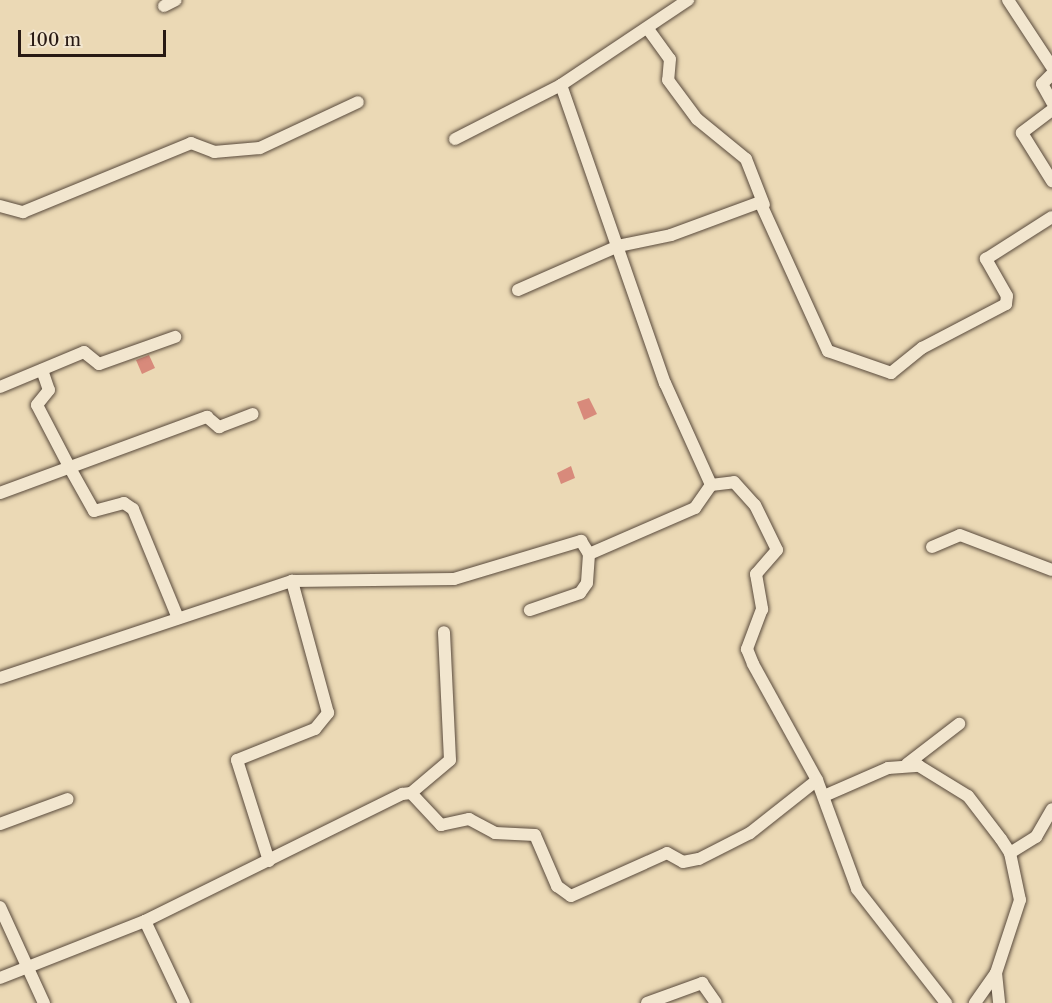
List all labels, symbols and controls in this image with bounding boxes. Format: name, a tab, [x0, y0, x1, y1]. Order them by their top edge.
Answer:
scale bar	[21, 18, 170, 56]
text: 100 m	[29, 29, 81, 51]

